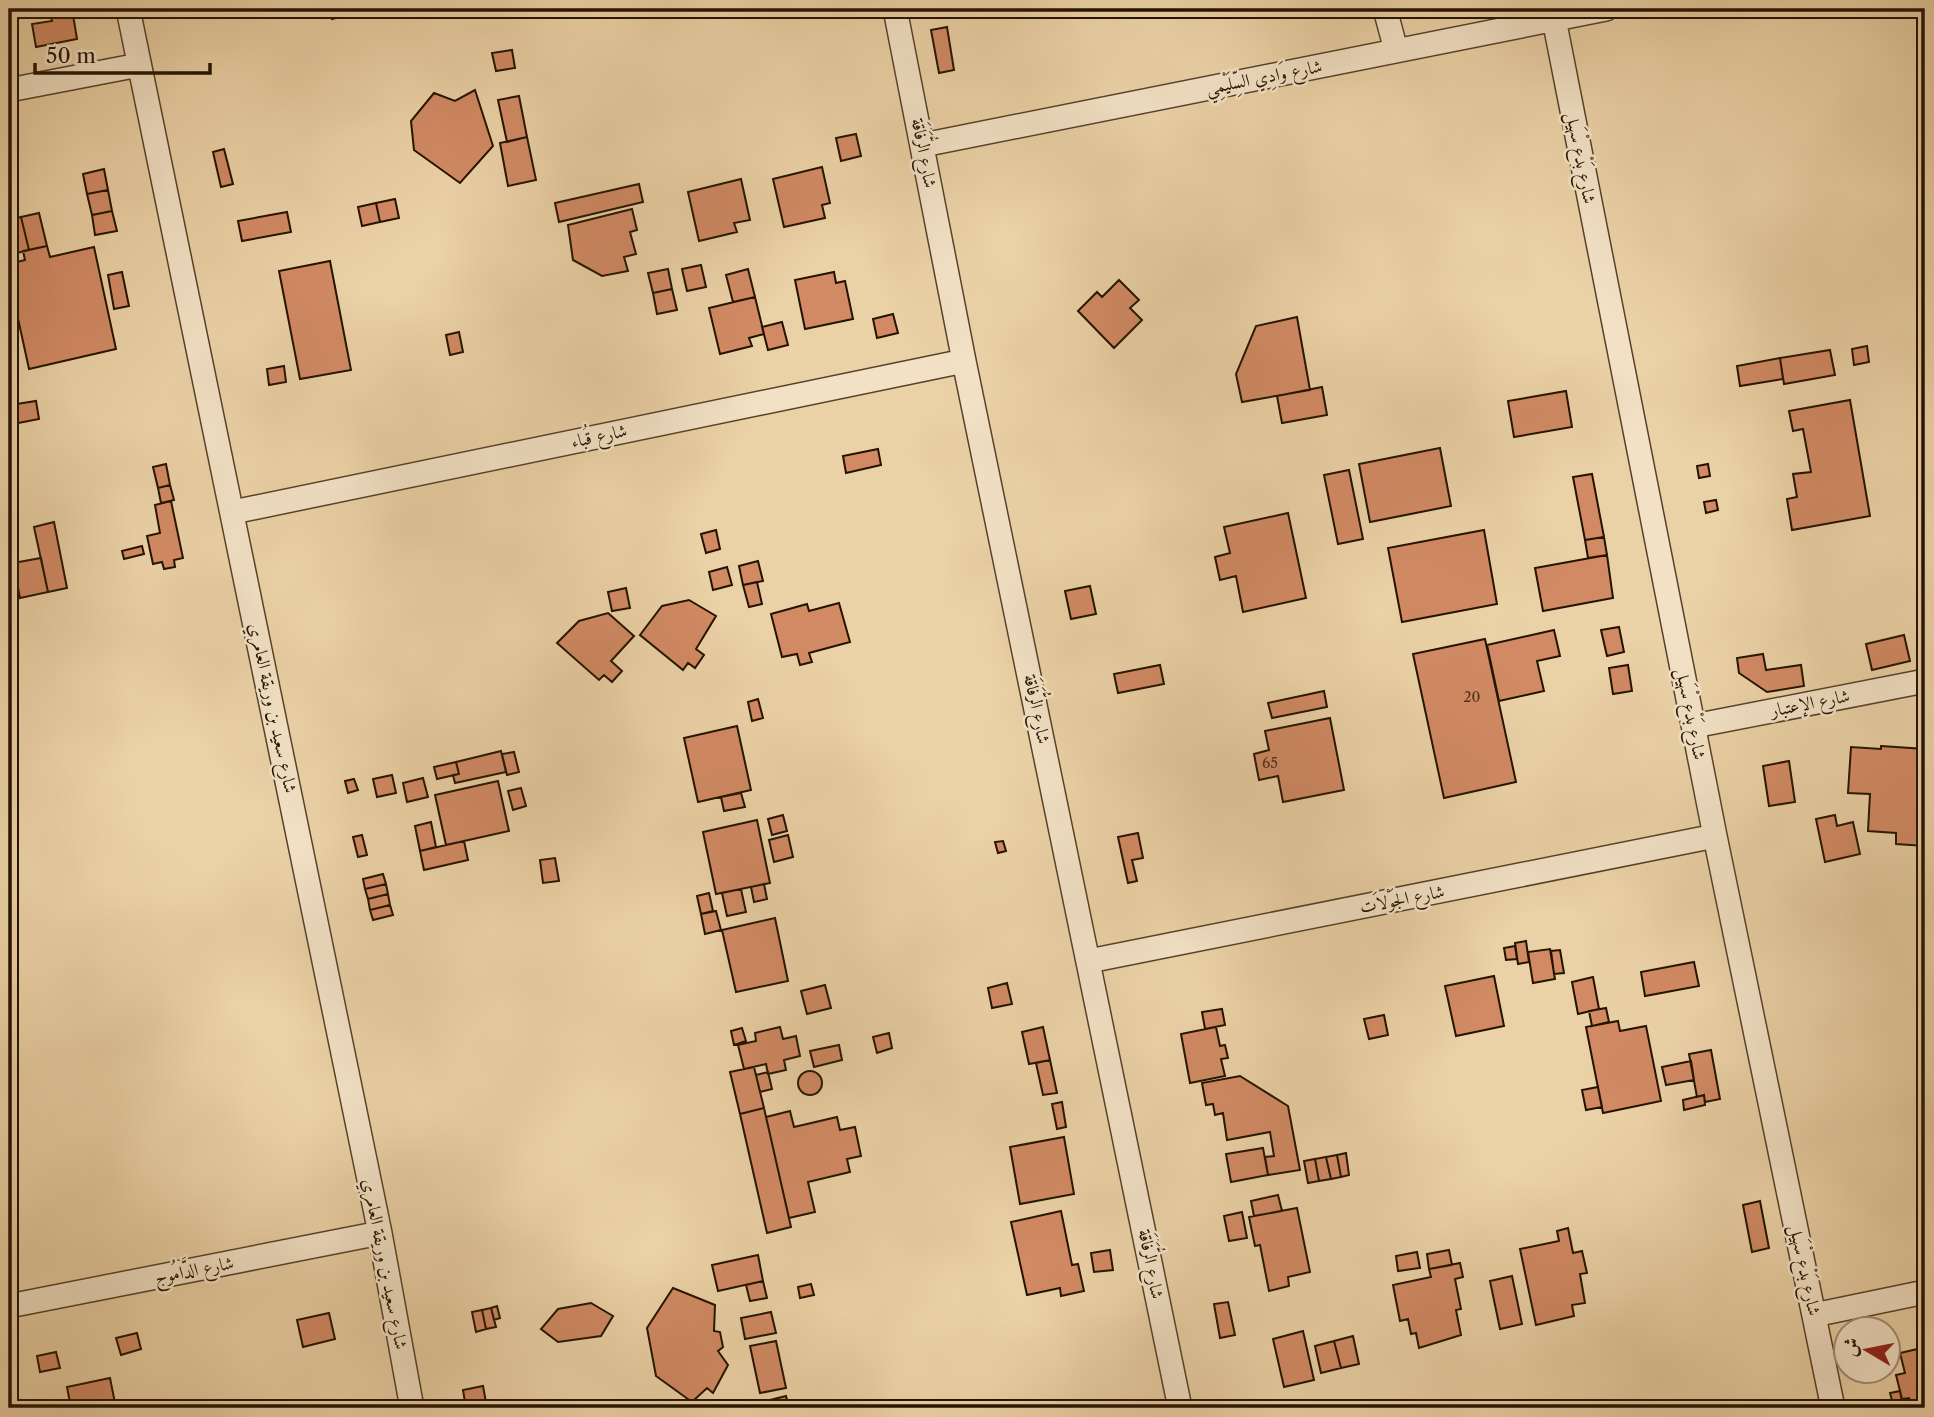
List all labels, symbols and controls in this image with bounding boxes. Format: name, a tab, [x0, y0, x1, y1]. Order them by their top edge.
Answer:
scale bar	[35, 32, 210, 76]
text: 50 m	[46, 43, 96, 68]
street label: شارع وَادِي السِّلَيْمِي	[1203, 52, 1325, 105]
street label: شارع بَدْع سْهَيل	[1557, 110, 1604, 206]
street label: شارع الرُّفَاقَة	[903, 115, 948, 191]
street label: شارع قُباء	[568, 415, 630, 457]
street label: شارع سعيد بن وريقة العامري	[240, 621, 302, 796]
street label: شارع بَدْع سْهَيل	[1667, 666, 1714, 762]
street label: شارع الرُّفَاقَة	[1015, 671, 1062, 747]
street label: شارع الإعتبار	[1767, 685, 1852, 726]
house number: 20	[1464, 688, 1481, 706]
house number: 65	[1262, 754, 1278, 772]
street label: شارع الجَوْلاَت	[1357, 877, 1447, 922]
street label: شارع سعيد بن وريقة العامري	[354, 1177, 412, 1352]
street label: شارع بَدْع سْهَيل	[1781, 1222, 1828, 1318]
street label: شارع الرُّفَاقَة	[1130, 1226, 1175, 1302]
street label: شارع الدَّامُوج	[152, 1248, 236, 1293]
north arrow	[1832, 1316, 1902, 1386]
text: ش	[1838, 1336, 1864, 1358]

